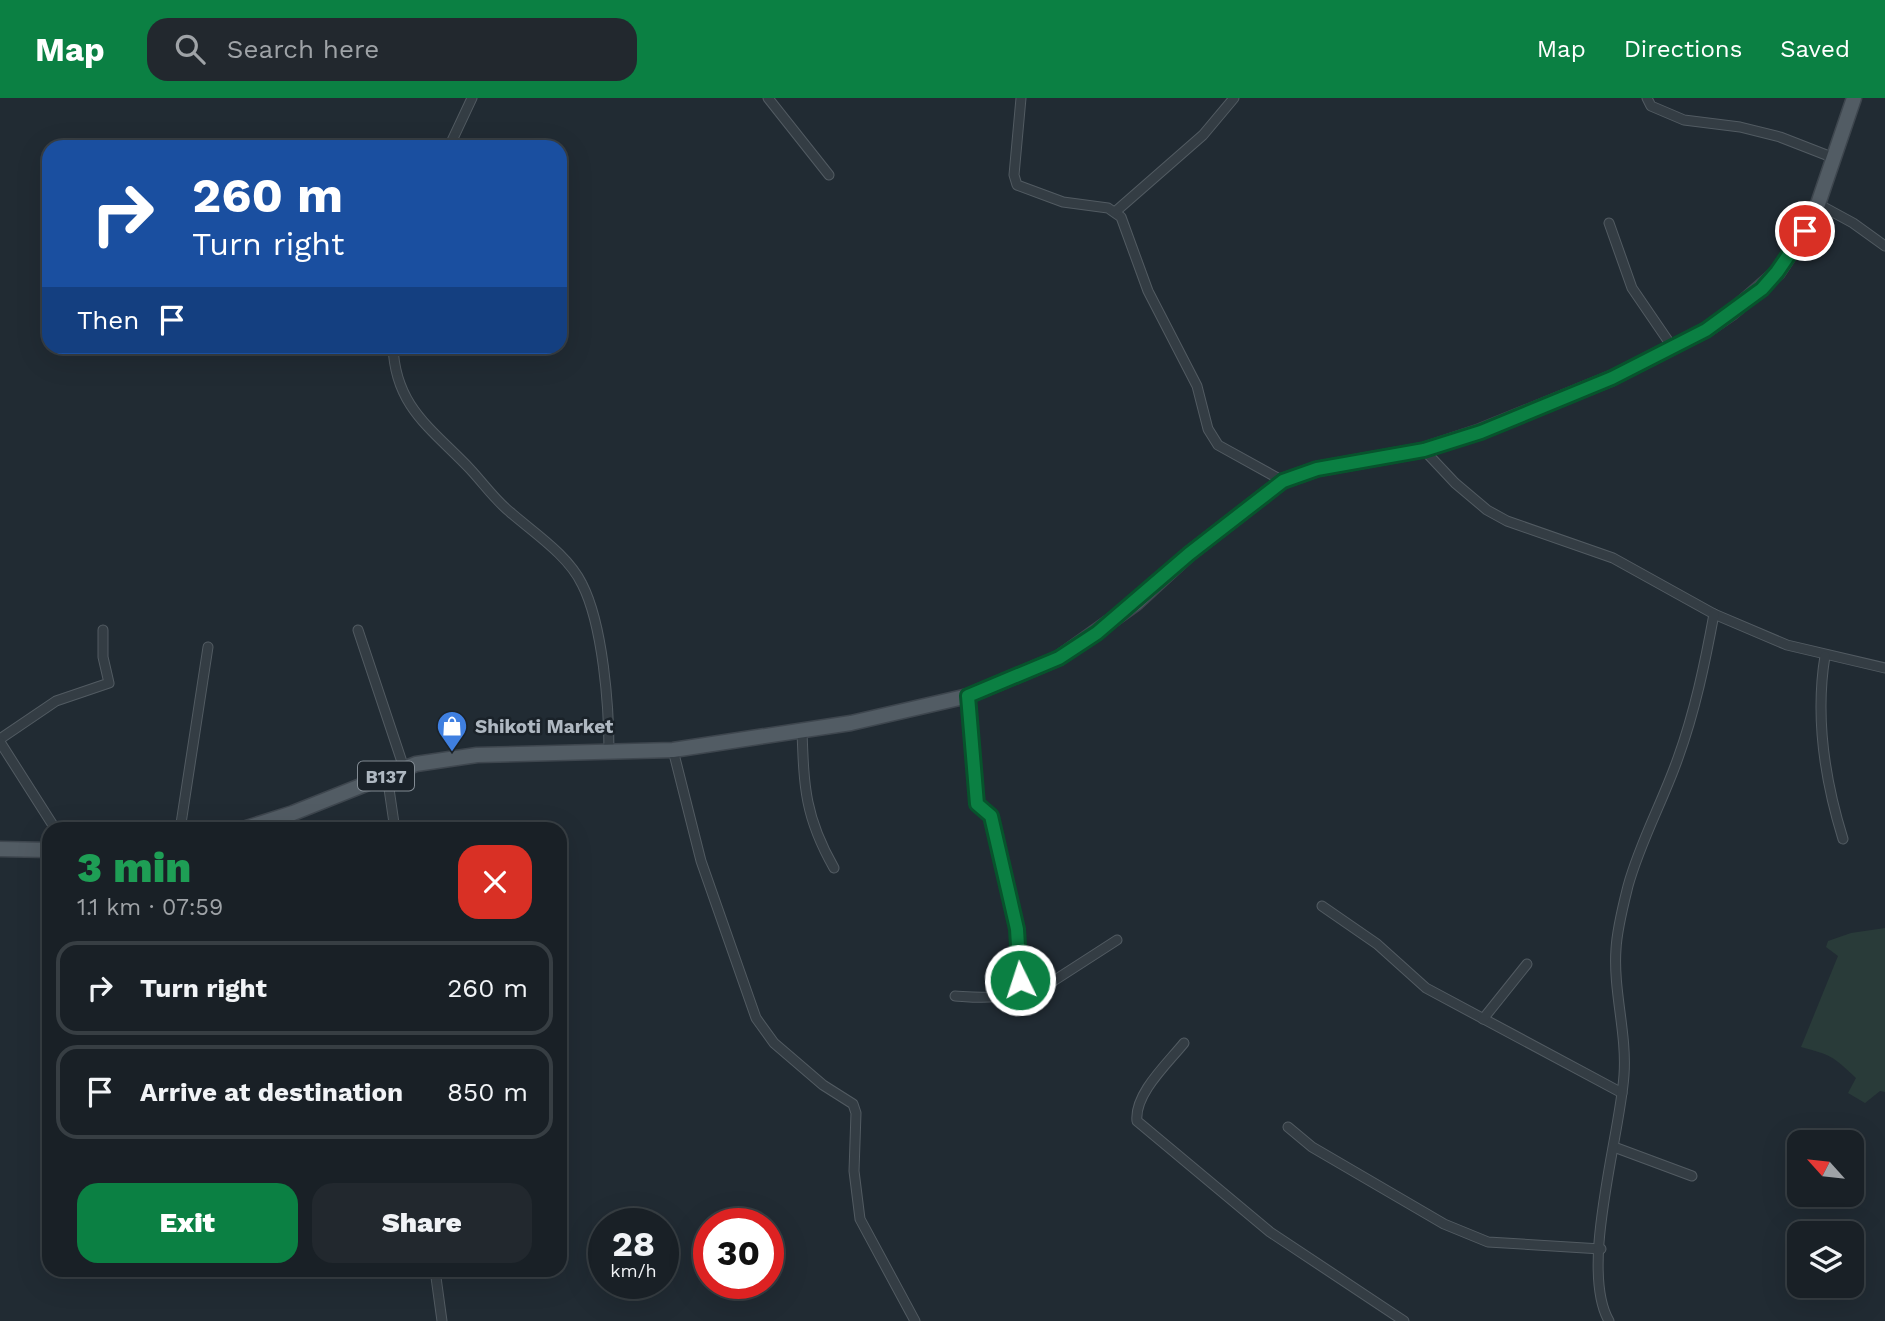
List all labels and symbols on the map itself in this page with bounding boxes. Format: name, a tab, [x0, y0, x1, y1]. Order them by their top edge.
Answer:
pin	[1775, 201, 1835, 261]
shop icon: Shikoti Market	[435, 709, 469, 753]
place label: Shikoti Market	[475, 715, 614, 738]
road number: B137	[358, 762, 414, 790]
position arrow	[983, 943, 1057, 1017]
north arrow	[1787, 1130, 1864, 1208]
speed limit sign: 30	[693, 1208, 784, 1299]

